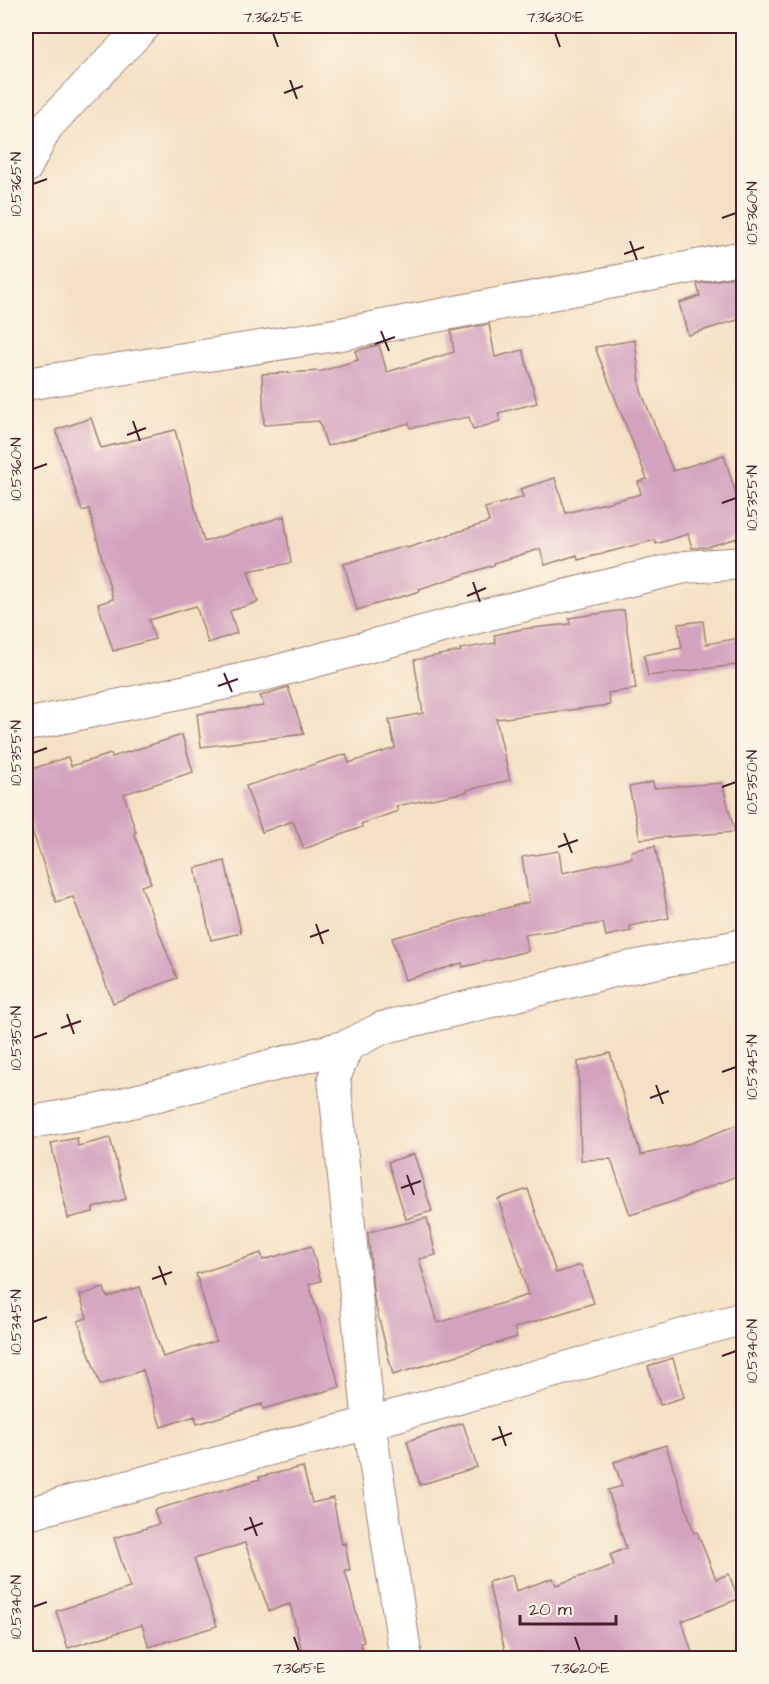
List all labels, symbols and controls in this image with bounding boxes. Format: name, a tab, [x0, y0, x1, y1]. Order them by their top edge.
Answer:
text: 7.3625°E	[243, 7, 303, 28]
text: 7.3630°E	[526, 7, 584, 28]
text: 10.5365°N	[6, 152, 27, 216]
text: 10.5360°N	[742, 181, 763, 245]
text: 10.5360°N	[6, 437, 27, 501]
text: 10.5355°N	[742, 465, 763, 531]
text: 10.5355°N	[6, 720, 27, 786]
text: 10.5350°N	[742, 750, 763, 814]
text: 10.5350°N	[6, 1006, 27, 1070]
text: 10.5345°N	[742, 1034, 763, 1100]
text: 10.5345°N	[6, 1289, 27, 1355]
text: 10.5340°N	[742, 1319, 763, 1383]
text: 10.5340°N	[6, 1575, 27, 1639]
scale bar	[520, 1588, 616, 1626]
text: 20 m	[529, 1597, 572, 1622]
text: 7.3615°E	[272, 1658, 326, 1679]
text: 7.3620°E	[551, 1658, 609, 1679]

